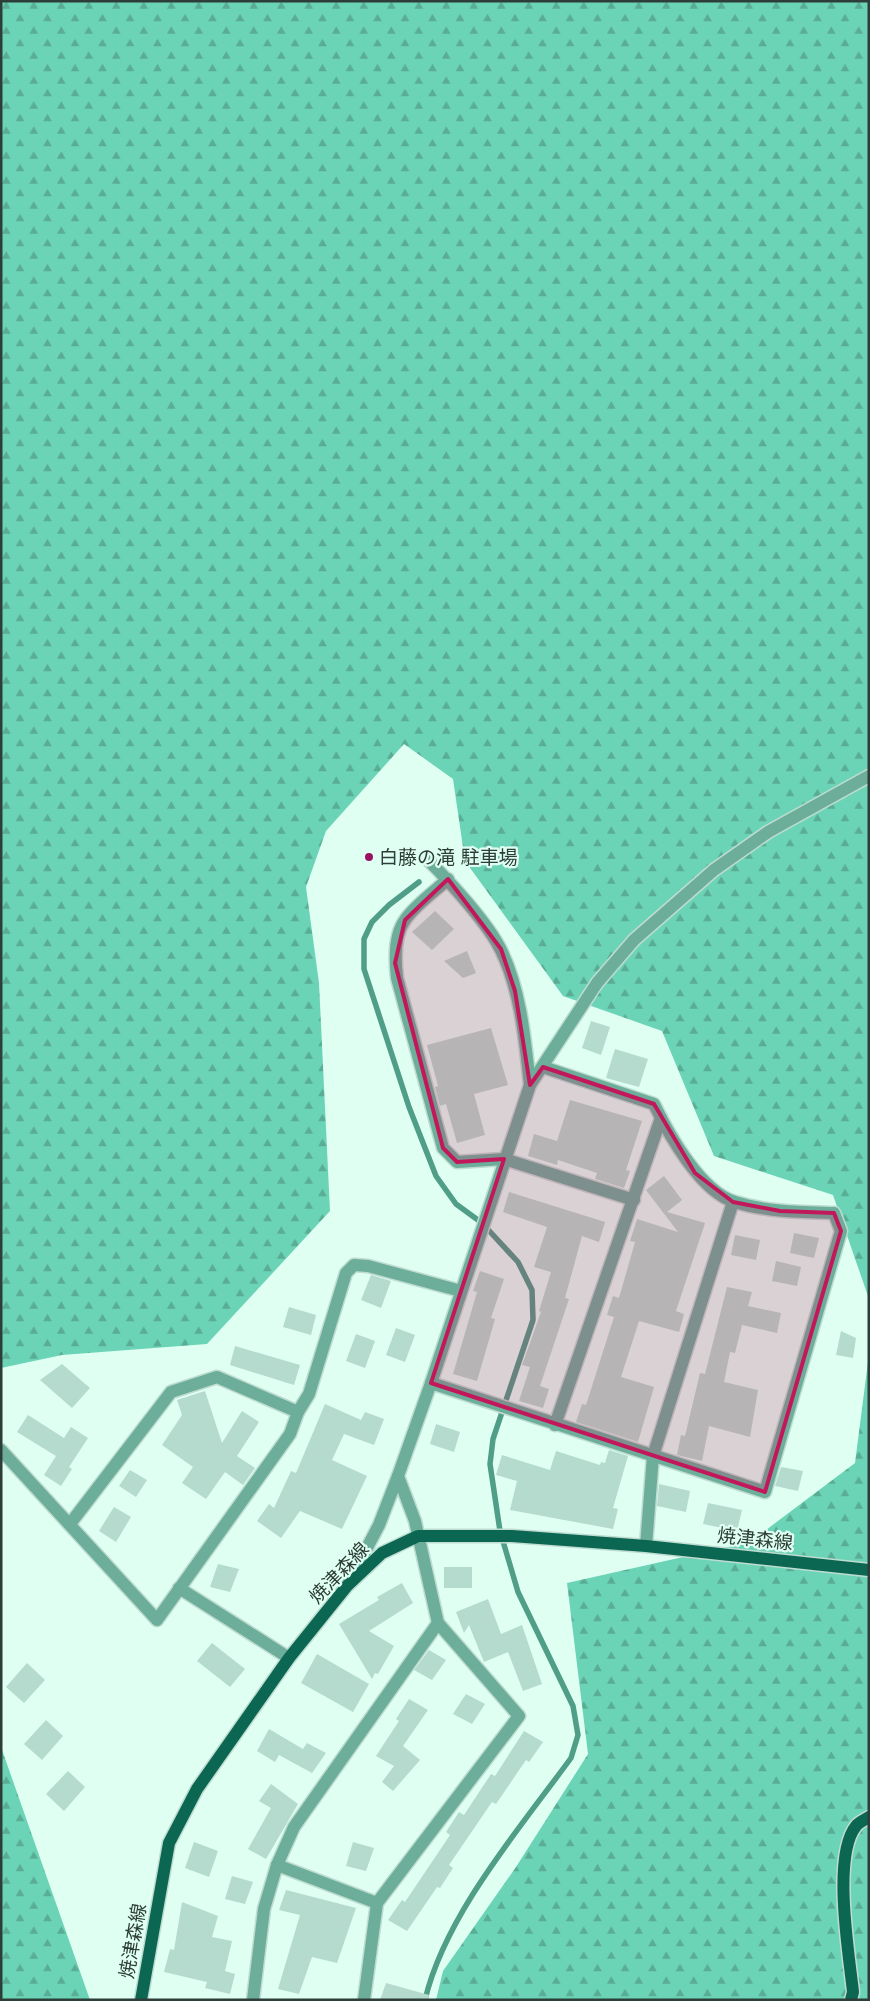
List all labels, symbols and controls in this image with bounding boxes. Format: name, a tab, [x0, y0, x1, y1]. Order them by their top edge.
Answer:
place label: 白藤の滝 駐車場	[379, 844, 518, 871]
marker: 白藤の滝 駐車場	[363, 851, 375, 863]
street label: 焼津森線	[716, 1522, 794, 1556]
street label: 焼津森線	[303, 1536, 375, 1610]
street label: 焼津森線	[113, 1901, 153, 1981]

